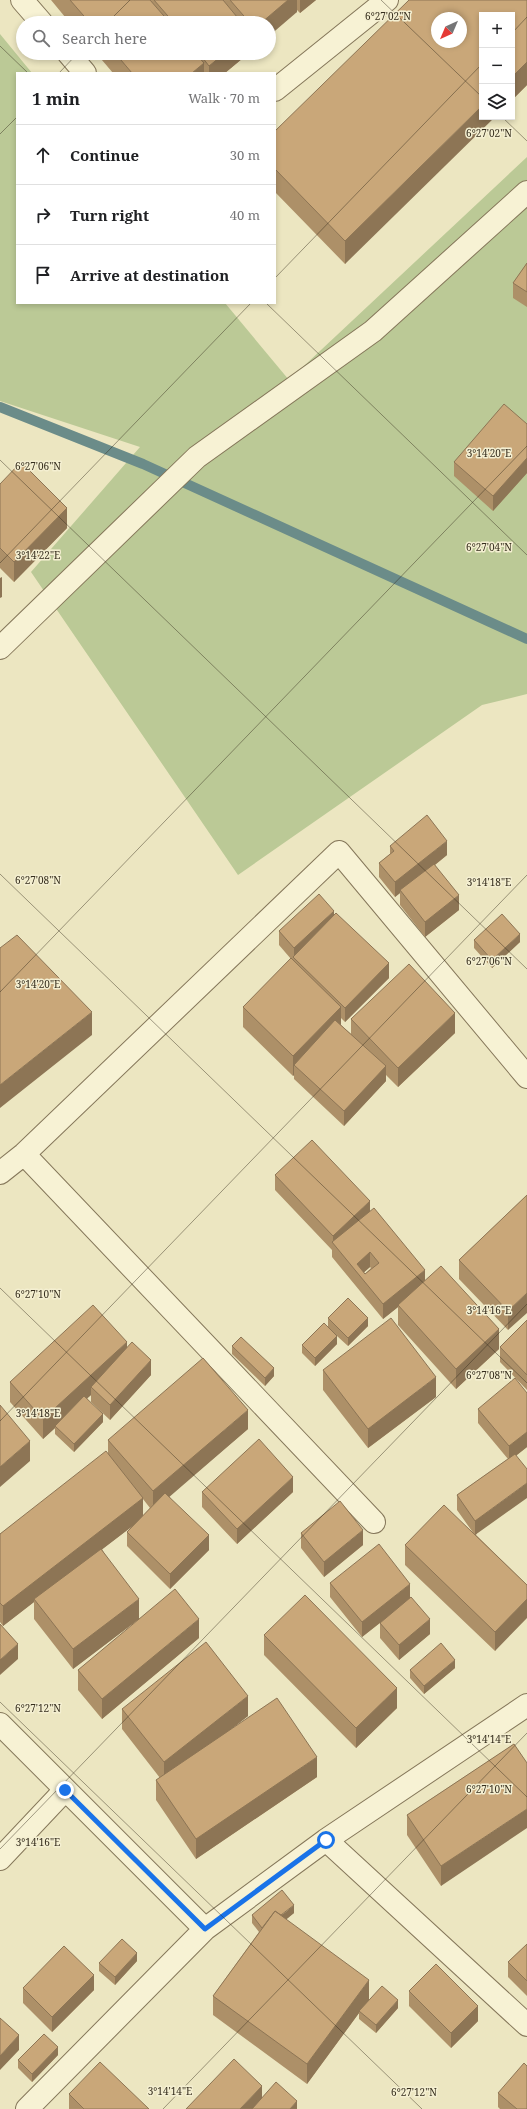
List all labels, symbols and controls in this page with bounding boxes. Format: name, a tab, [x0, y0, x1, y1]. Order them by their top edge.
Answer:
text: 6°27'02"N	[365, 9, 411, 23]
north arrow	[431, 12, 467, 48]
map controls	[479, 12, 515, 120]
button: +	[479, 12, 515, 48]
search box	[16, 16, 276, 60]
icon: search	[30, 27, 52, 49]
text: Search here	[62, 28, 147, 48]
button: −	[479, 48, 515, 84]
button: layers	[479, 84, 515, 120]
text: 1 min	[32, 87, 80, 110]
text: Walk · 70 m	[188, 89, 260, 107]
text: 6°27'02"N	[466, 126, 512, 140]
icon: ahead	[32, 144, 54, 166]
text: Continue	[70, 145, 139, 165]
text: 30 m	[230, 146, 260, 164]
icon: right	[32, 204, 54, 226]
text: Turn right	[70, 205, 149, 225]
text: 40 m	[230, 206, 260, 224]
icon: arrive	[32, 264, 54, 286]
text: Arrive at destination	[70, 265, 229, 285]
text: 3°14'20"E	[467, 446, 511, 460]
text: 6°27'06"N	[15, 459, 61, 473]
text: 6°27'04"N	[466, 540, 512, 554]
text: 3°14'22"E	[16, 548, 60, 562]
text: 6°27'08"N	[15, 873, 61, 887]
text: 3°14'18"E	[467, 875, 511, 889]
text: 6°27'06"N	[466, 954, 512, 968]
text: 3°14'20"E	[16, 977, 60, 991]
text: 6°27'10"N	[15, 1287, 61, 1301]
text: 3°14'16"E	[467, 1303, 511, 1317]
text: 6°27'08"N	[466, 1368, 512, 1382]
text: 3°14'18"E	[16, 1406, 60, 1420]
text: 6°27'12"N	[15, 1701, 61, 1715]
text: 3°14'14"E	[467, 1732, 511, 1746]
route end	[56, 1781, 74, 1799]
text: 6°27'10"N	[466, 1782, 512, 1796]
route start	[317, 1831, 335, 1849]
text: 3°14'16"E	[16, 1835, 60, 1849]
text: 3°14'14"E	[148, 2084, 192, 2098]
text: 6°27'12"N	[391, 2085, 437, 2099]

